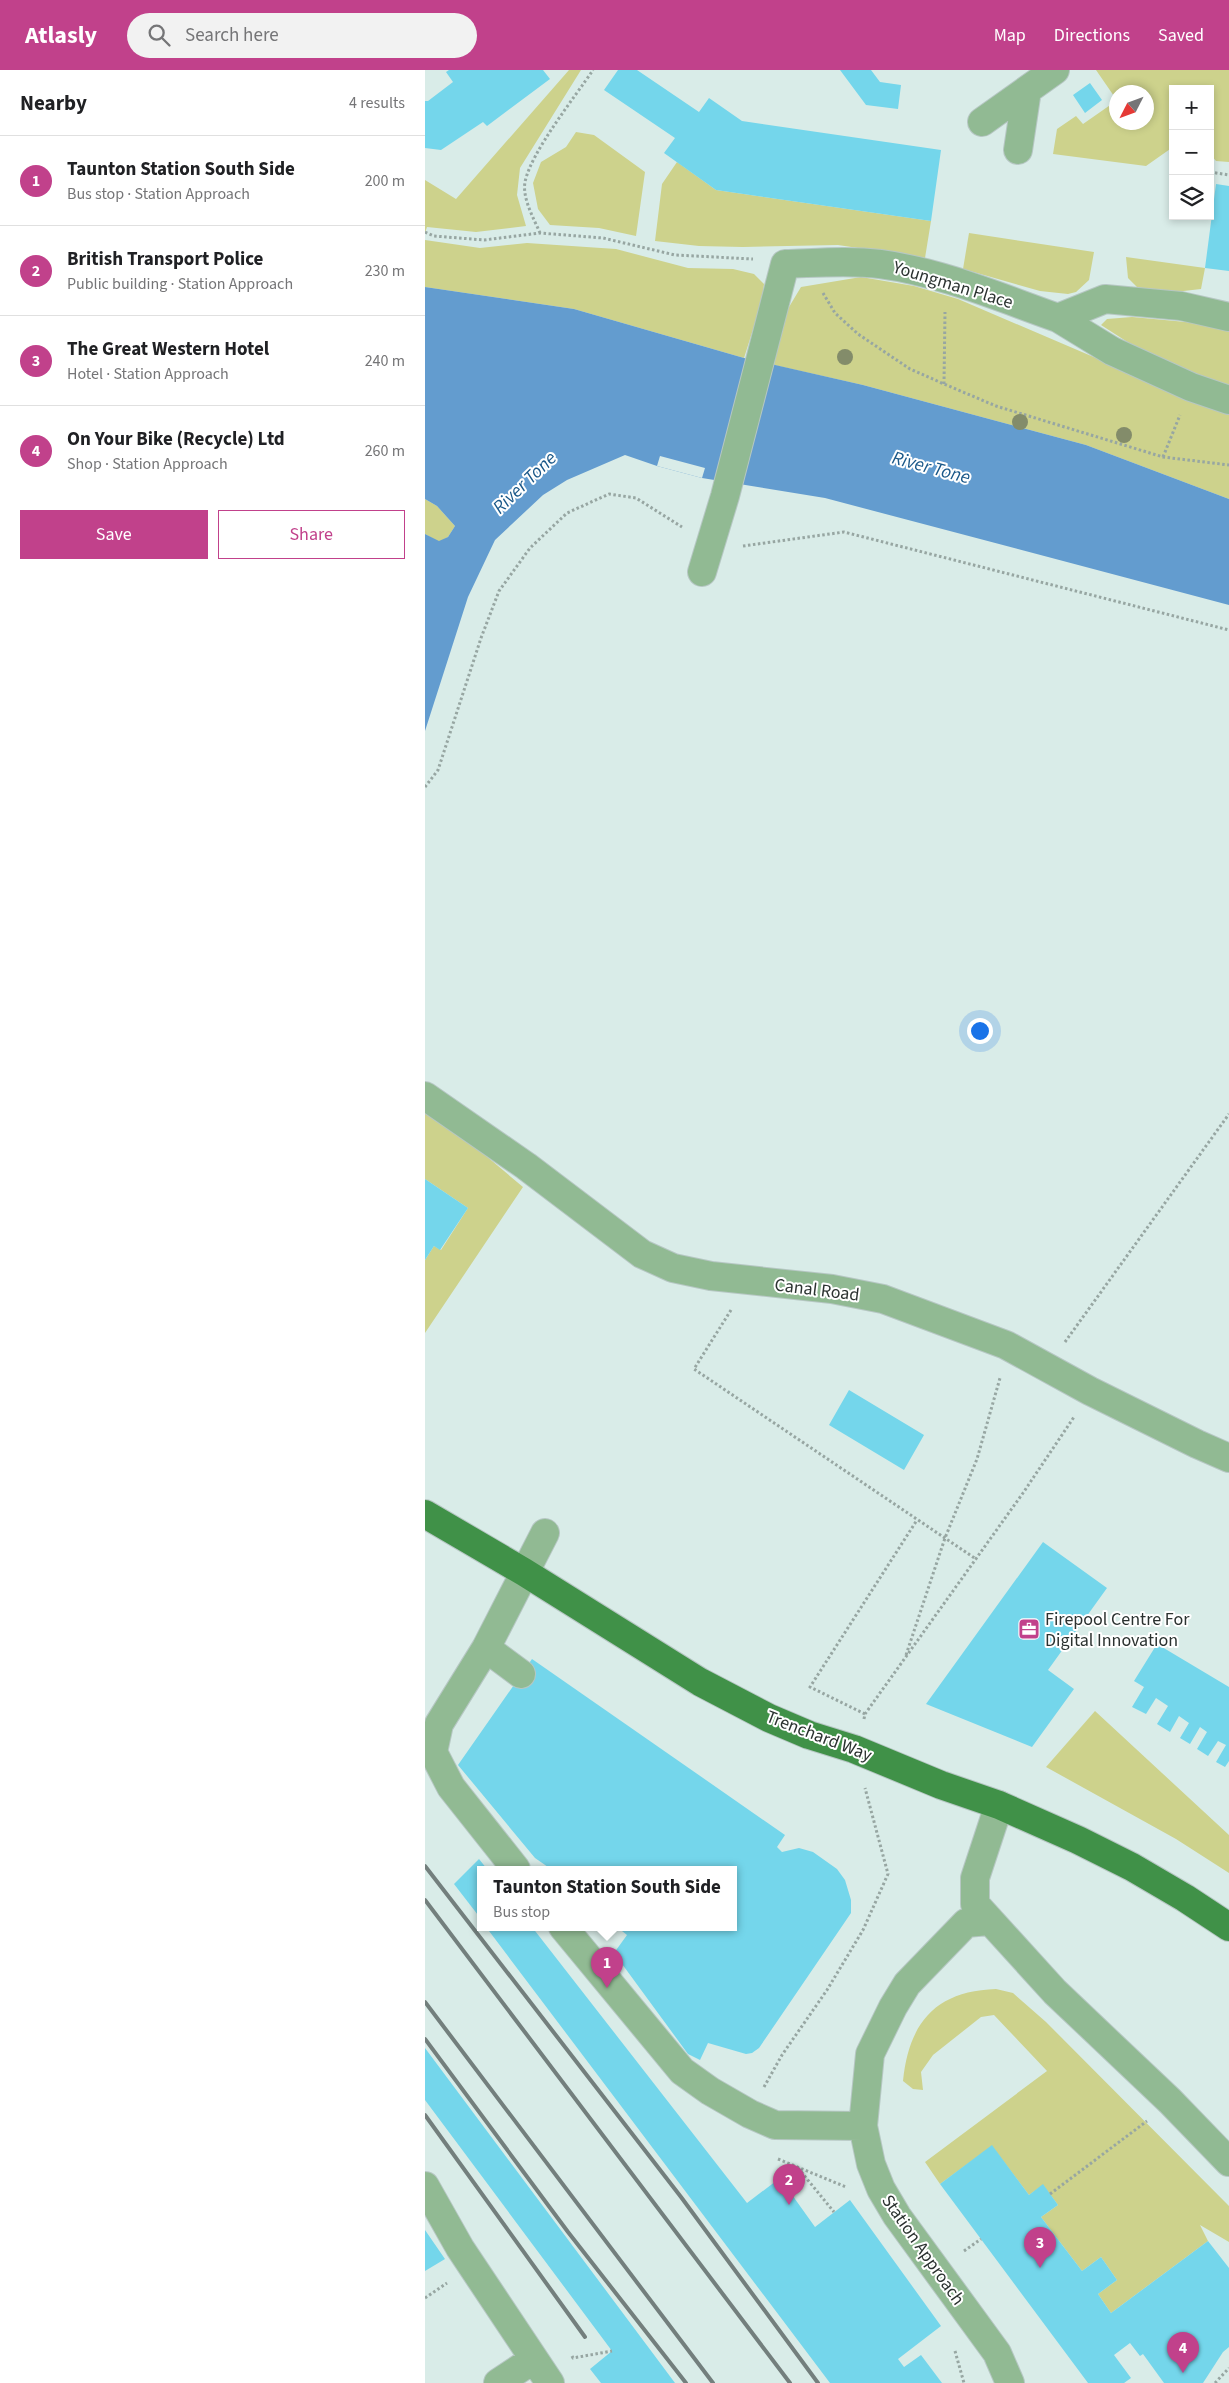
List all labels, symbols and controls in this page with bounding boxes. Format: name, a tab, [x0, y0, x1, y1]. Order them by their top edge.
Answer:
search box	[127, 13, 477, 58]
text: Atlasly	[25, 18, 97, 53]
icon: search	[145, 21, 173, 49]
text: Search here	[185, 22, 279, 49]
text: Map	[994, 23, 1026, 48]
text: Directions	[1054, 23, 1130, 48]
text: Saved	[1158, 23, 1204, 48]
north arrow	[1109, 85, 1154, 130]
map controls	[1169, 85, 1214, 220]
button: +	[1169, 85, 1214, 130]
text: Nearby	[20, 88, 87, 118]
text: 4 results	[349, 92, 405, 114]
button: −	[1169, 130, 1214, 175]
text: Taunton Station South Side	[67, 156, 295, 183]
text: 1	[32, 170, 40, 192]
text: 200 m	[365, 170, 405, 192]
button: layers	[1169, 175, 1214, 220]
text: Bus stop · Station Approach	[67, 183, 250, 205]
text: British Transport Police	[67, 246, 263, 273]
street label: Youngman Place	[889, 255, 1016, 315]
text: 2	[32, 260, 40, 282]
text: 230 m	[365, 260, 405, 282]
text: Public building · Station Approach	[67, 273, 293, 295]
text: The Great Western Hotel	[67, 336, 269, 363]
text: 3	[32, 350, 40, 372]
text: 240 m	[365, 350, 405, 372]
text: Hotel · Station Approach	[67, 363, 229, 385]
text: On Your Bike (Recycle) Ltd	[67, 426, 285, 453]
text: 4	[32, 440, 40, 462]
text: 260 m	[365, 440, 405, 462]
water label: River Tone	[487, 445, 563, 521]
water label: River Tone	[889, 445, 973, 491]
text: Shop · Station Approach	[67, 453, 228, 475]
button: Save	[20, 510, 208, 559]
button: Share	[218, 510, 405, 559]
your location	[967, 1018, 993, 1044]
street label: Canal Road	[773, 1272, 861, 1308]
place label: Firepool Centre For Digital Innovation	[1045, 1607, 1190, 1653]
office icon: Firepool Centre For Digital Innovation	[1017, 1617, 1041, 1641]
street label: Trenchard Way	[762, 1704, 876, 1768]
popup	[477, 1866, 737, 1931]
text: Taunton Station South Side	[493, 1874, 721, 1901]
text: Bus stop	[493, 1901, 550, 1923]
pin: 1	[591, 1947, 623, 1988]
pin: 2	[773, 2164, 805, 2205]
street label: Station Approach	[876, 2190, 970, 2310]
pin: 3	[1024, 2227, 1056, 2268]
pin: 4	[1167, 2332, 1199, 2373]

